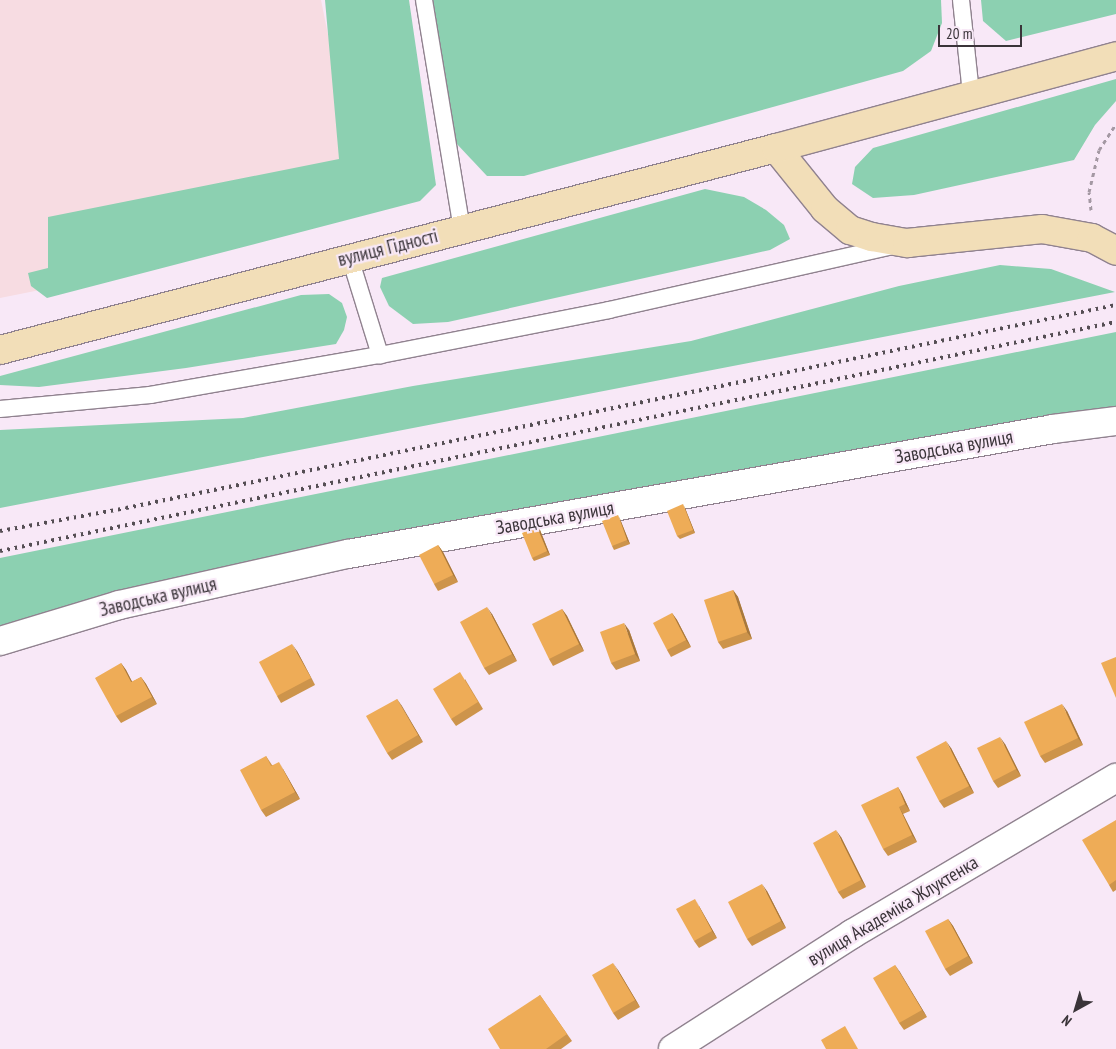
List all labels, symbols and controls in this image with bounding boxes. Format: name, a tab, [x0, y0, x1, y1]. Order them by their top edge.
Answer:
scale bar	[941, 15, 1025, 47]
text: 20 m	[946, 24, 972, 43]
street label: вулиця Гідності	[336, 225, 440, 271]
street label: Заводська вулиця	[893, 425, 1015, 469]
street label: Заводська вулиця	[494, 496, 616, 540]
street label: Заводська вулиця	[97, 572, 219, 622]
street label: вулиця Академіка Жлуктенка	[804, 851, 982, 971]
north arrow	[1051, 984, 1101, 1034]
text: N	[1058, 1011, 1075, 1030]

